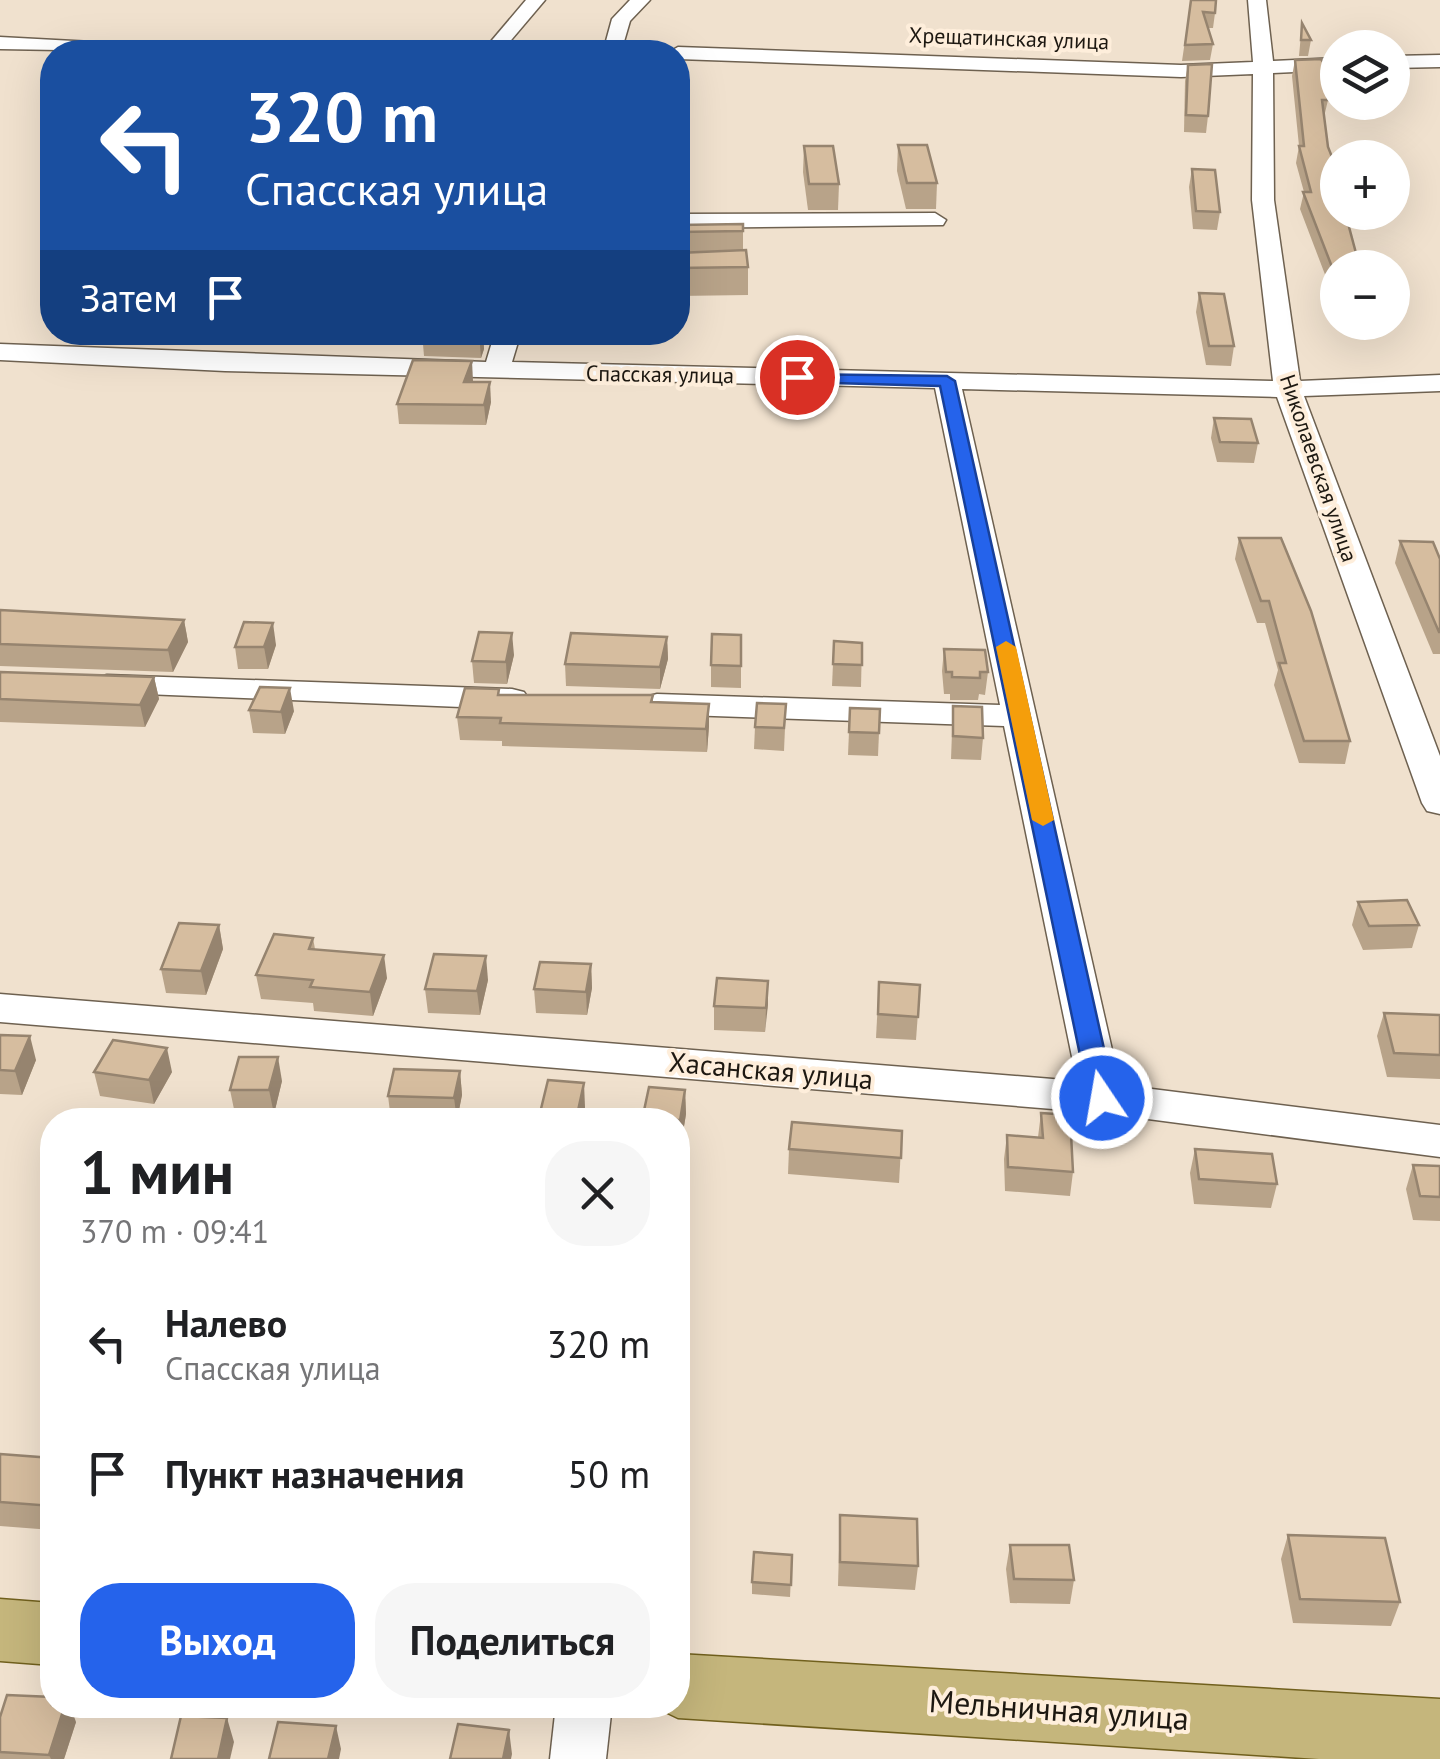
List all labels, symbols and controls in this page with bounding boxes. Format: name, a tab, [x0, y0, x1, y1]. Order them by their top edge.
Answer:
street label: Хрещатинская улица	[908, 21, 1110, 55]
map controls	[1320, 30, 1410, 340]
button: layers	[1320, 30, 1410, 120]
text: 320 m	[245, 71, 438, 161]
icon: left	[80, 80, 210, 210]
button: +	[1320, 140, 1410, 230]
text: Спасская улица	[245, 159, 548, 217]
button: −	[1320, 250, 1410, 340]
icon: arrive	[198, 270, 253, 325]
text: Затем	[80, 273, 178, 322]
pin	[755, 335, 840, 420]
icon: arrive	[770, 350, 825, 405]
street label: Спасская улица	[586, 359, 734, 389]
street label: Николаевская улица	[1274, 371, 1364, 565]
street label: Хасанская улица	[667, 1043, 875, 1097]
position arrow	[1050, 1046, 1154, 1150]
text: 1 мин	[80, 1133, 234, 1211]
button: close	[545, 1141, 650, 1246]
text: 370 m · 09:41	[80, 1210, 269, 1252]
text: Налево	[165, 1298, 287, 1347]
icon: left	[80, 1316, 135, 1371]
text: 320 m	[547, 1319, 650, 1368]
text: Спасская улица	[165, 1347, 381, 1389]
icon: arrive	[80, 1446, 135, 1501]
text: Пункт назначения	[165, 1449, 464, 1498]
text: 50 m	[568, 1449, 650, 1498]
button: Выход	[80, 1583, 355, 1698]
button: Поделиться	[375, 1583, 650, 1698]
street label: Мельничная улица	[928, 1679, 1190, 1739]

